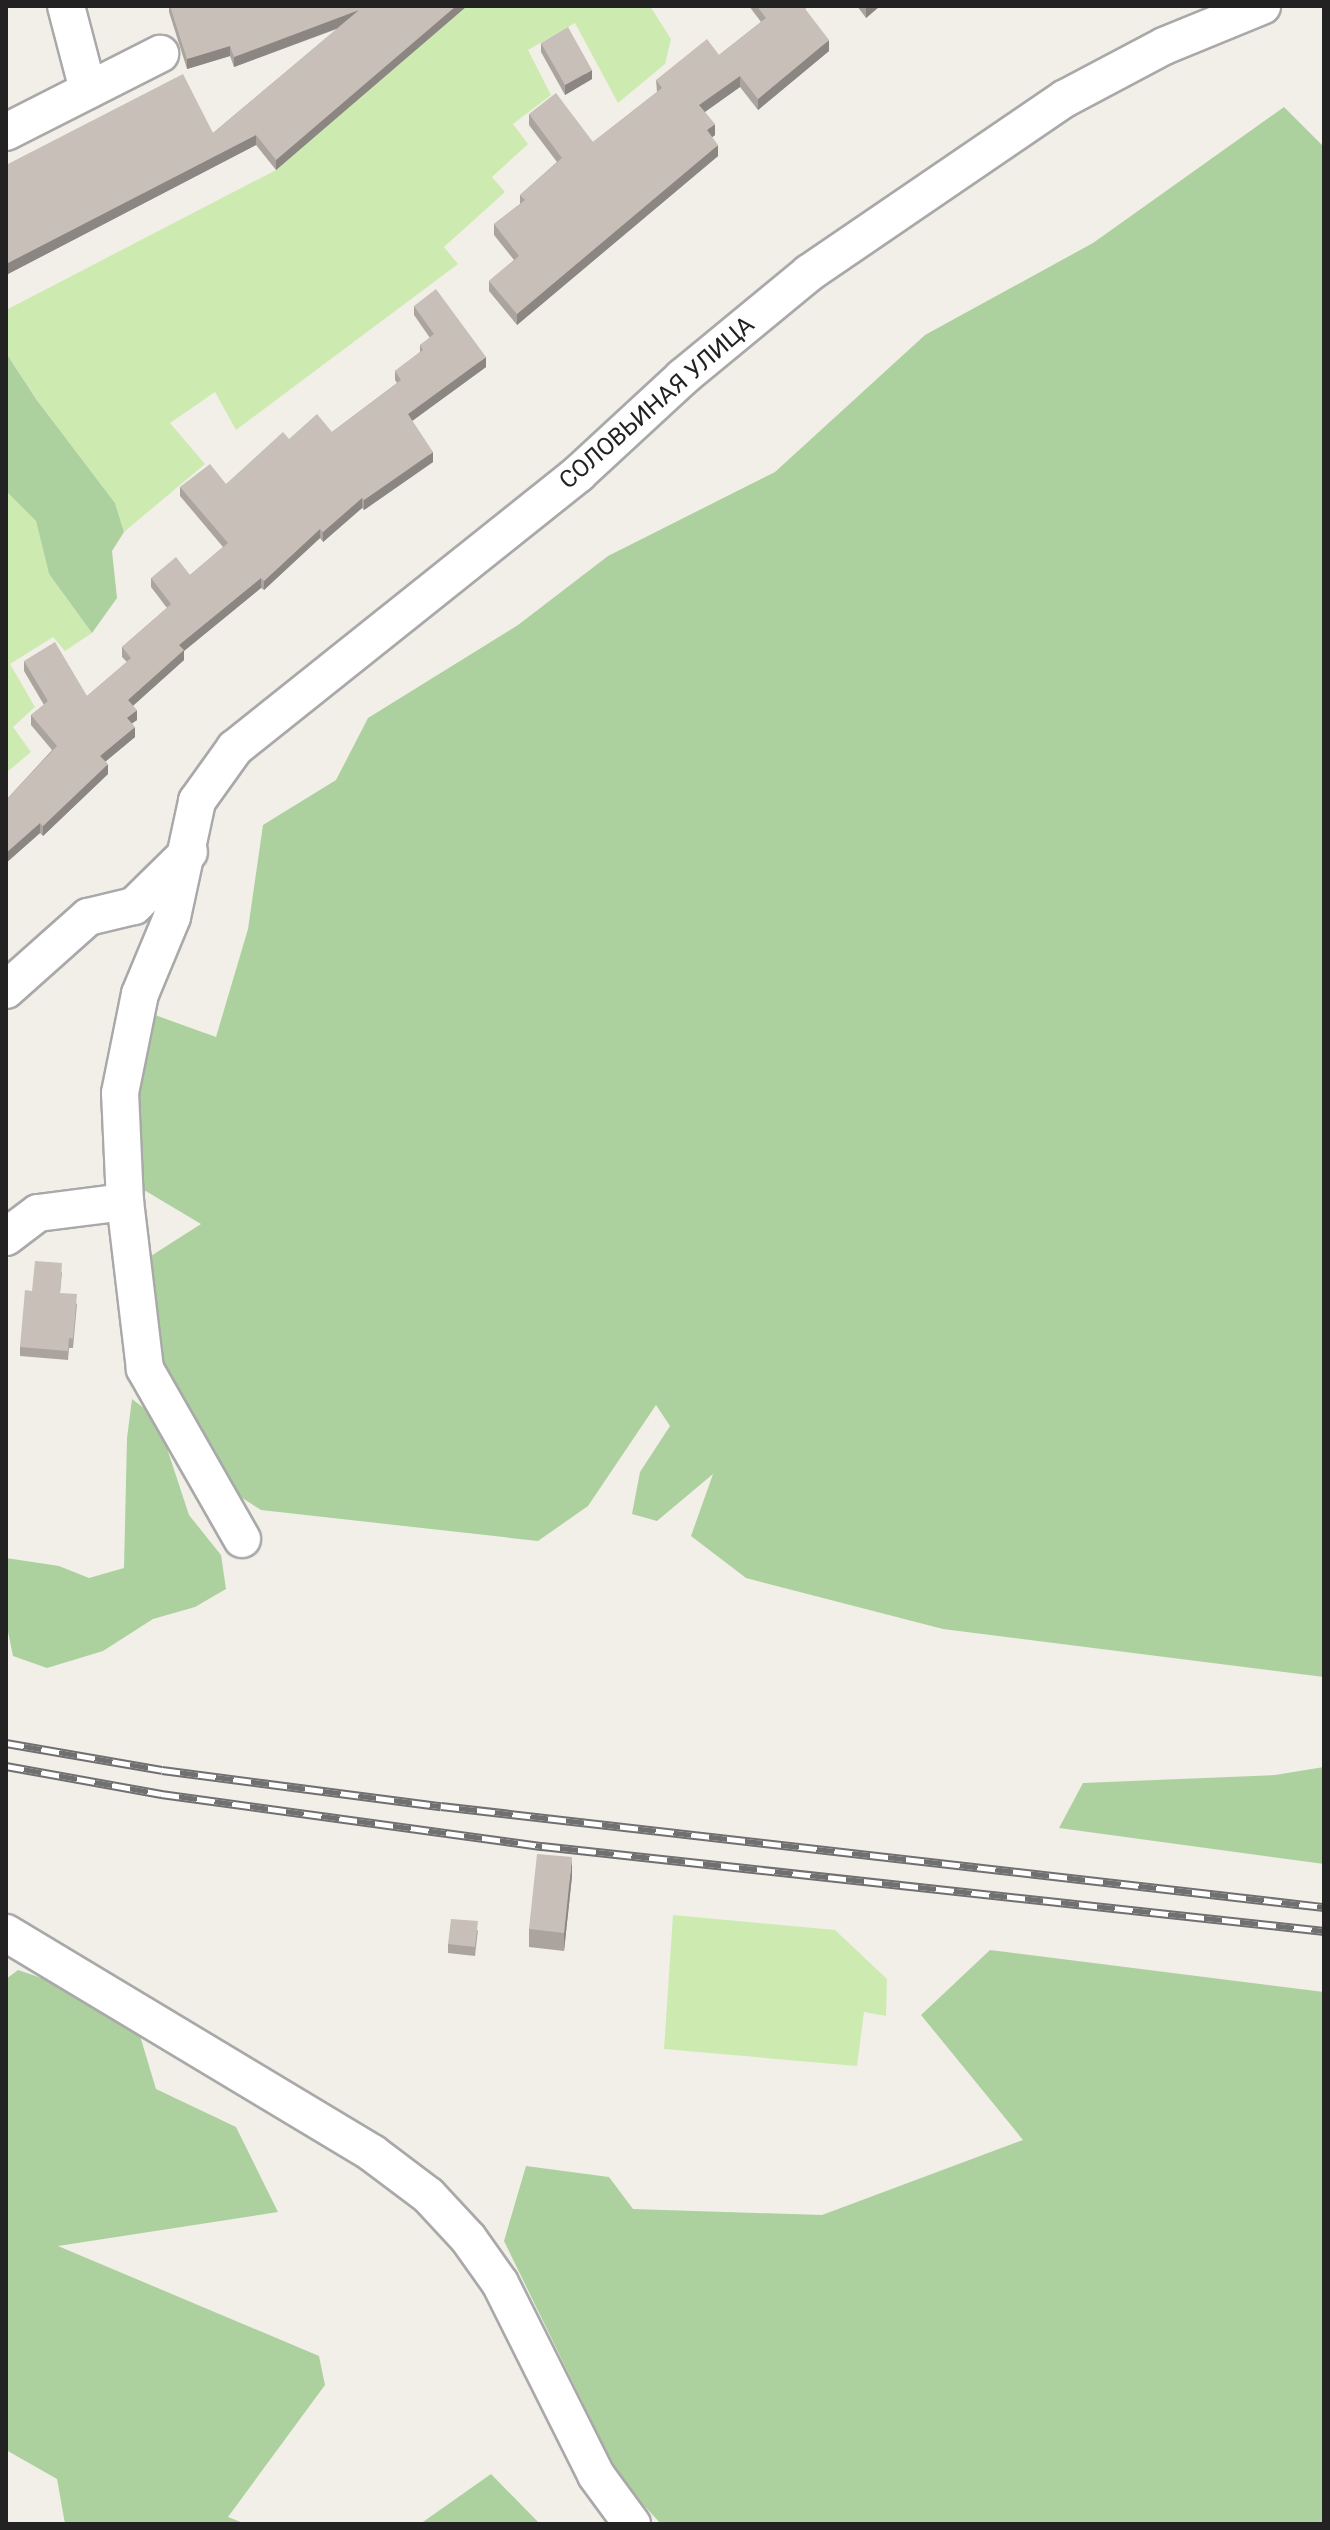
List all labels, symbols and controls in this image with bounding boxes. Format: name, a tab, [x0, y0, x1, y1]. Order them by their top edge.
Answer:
street label: СОЛОВЬИНАЯ УЛИЦА	[554, 311, 760, 495]

